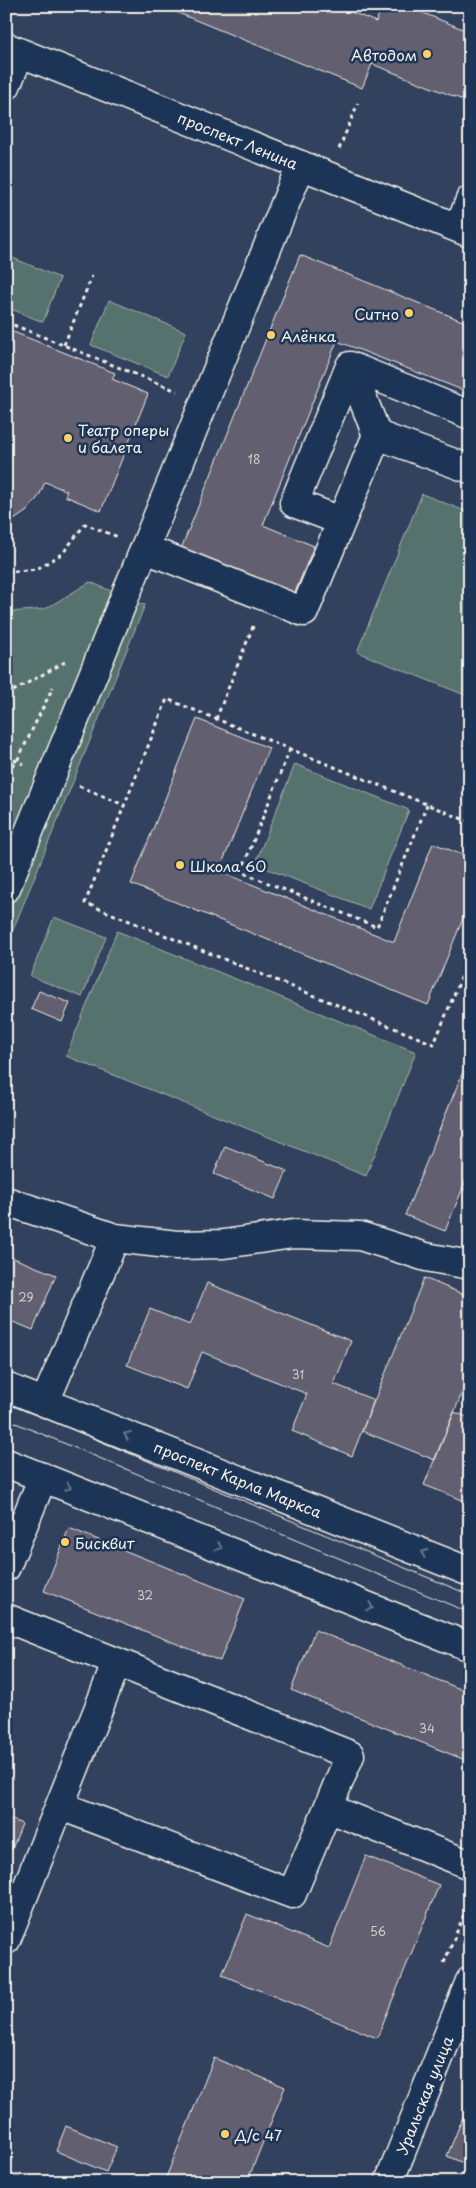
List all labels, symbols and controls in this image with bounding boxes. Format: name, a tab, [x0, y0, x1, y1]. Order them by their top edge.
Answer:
place label: Автодом	[351, 43, 417, 66]
marker: Автодом	[421, 48, 433, 60]
street label: проспект Ленина	[174, 105, 302, 175]
place label: Ситно	[354, 302, 399, 325]
marker: Ситно	[403, 307, 415, 319]
place label: Алёнка	[281, 324, 337, 347]
marker: Алёнка	[265, 329, 277, 341]
place label: Театр оперы и балета	[78, 418, 169, 458]
marker: Театр оперы и балета	[62, 432, 74, 444]
house number: 18	[248, 450, 260, 468]
place label: Школа 60	[190, 854, 266, 877]
marker: Школа 60	[174, 859, 186, 871]
house number: 29	[18, 1288, 34, 1306]
house number: 31	[292, 1365, 304, 1383]
one-way arrow	[123, 1431, 132, 1441]
street label: проспект Карла Маркса	[151, 1435, 326, 1523]
one-way arrow	[63, 1481, 72, 1491]
place label: Бисквит	[75, 1531, 135, 1554]
marker: Бисквит	[59, 1536, 71, 1548]
one-way arrow	[214, 1541, 223, 1551]
one-way arrow	[421, 1549, 429, 1559]
house number: 32	[137, 1586, 153, 1604]
one-way arrow	[365, 1601, 374, 1611]
house number: 34	[419, 1719, 435, 1737]
house number: 56	[370, 1922, 386, 1940]
street label: Уральская улица	[390, 2032, 459, 2158]
place label: Д/с 47	[234, 2123, 282, 2146]
marker: Д/с 47	[219, 2128, 231, 2140]

